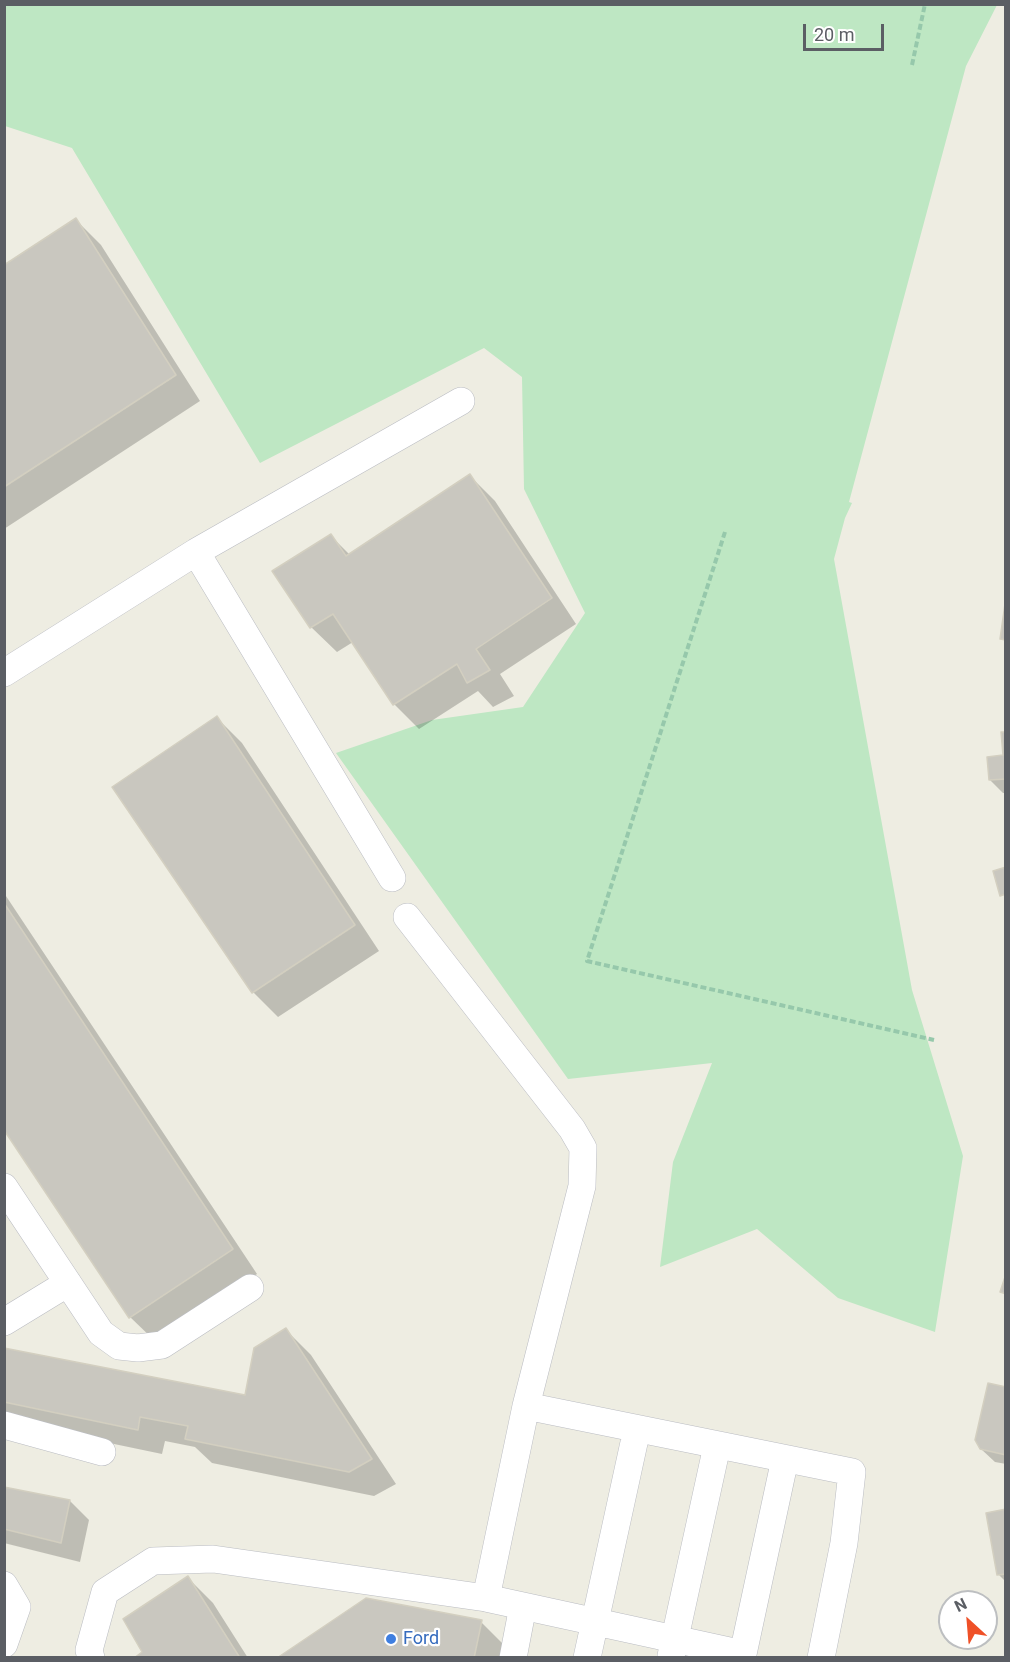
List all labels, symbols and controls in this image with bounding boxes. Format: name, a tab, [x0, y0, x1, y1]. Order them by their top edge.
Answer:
scale bar	[806, 12, 887, 50]
text: 20 m	[814, 24, 854, 45]
north arrow	[938, 1590, 998, 1650]
text: N	[952, 1594, 970, 1616]
place label: Ford	[403, 1628, 439, 1650]
marker: Ford	[384, 1632, 398, 1646]

